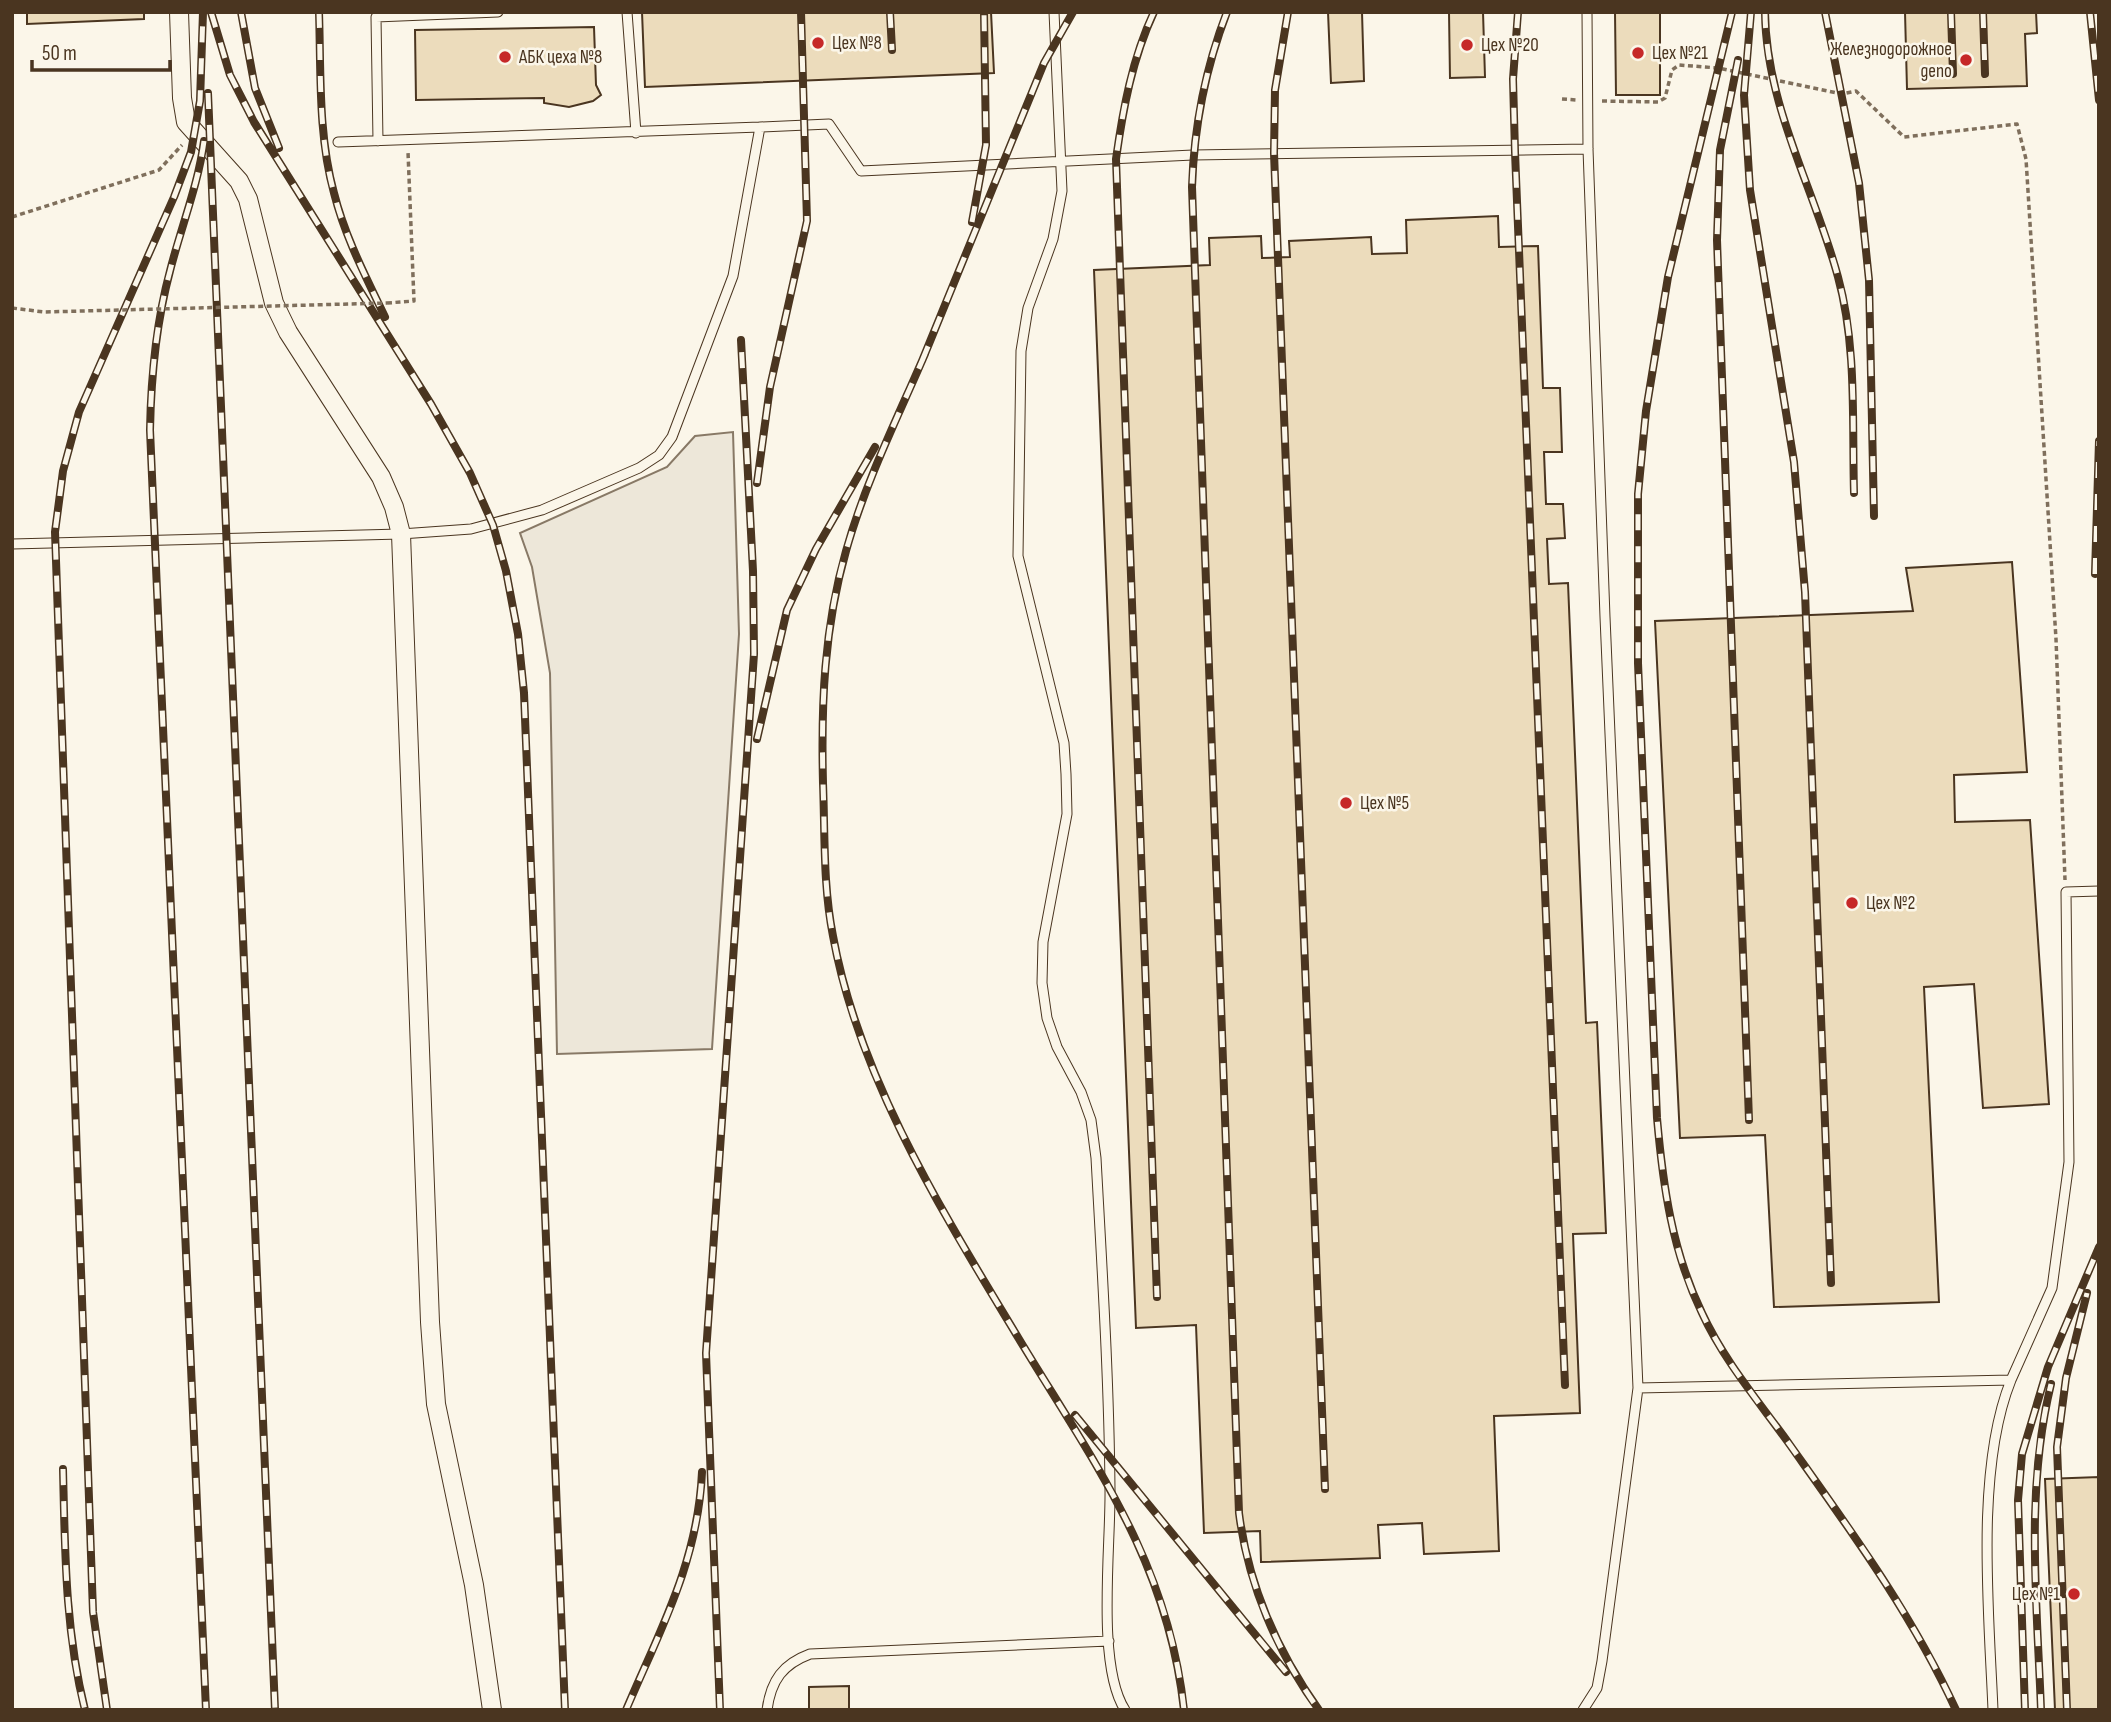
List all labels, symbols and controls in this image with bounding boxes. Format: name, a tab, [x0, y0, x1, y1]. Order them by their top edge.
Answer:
scale bar	[32, 28, 170, 72]
place label: Цех №8	[832, 32, 882, 55]
place label: Цех №20	[1481, 34, 1539, 57]
marker: Цех №8	[810, 35, 826, 51]
marker: Цех №20	[1459, 37, 1475, 53]
place label: Железнодорожное депо	[1830, 38, 1952, 83]
text: 50 m	[42, 41, 77, 66]
place label: Цех №21	[1652, 42, 1708, 65]
marker: Цех №21	[1630, 45, 1646, 61]
place label: АБК цеха №8	[518, 46, 602, 69]
marker: АБК цеха №8	[497, 49, 513, 65]
marker: Железнодорожное депо	[1958, 52, 1974, 68]
place label: Цех №5	[1360, 792, 1409, 815]
marker: Цех №5	[1338, 795, 1354, 811]
place label: Цех №2	[1866, 892, 1915, 915]
marker: Цех №2	[1844, 895, 1860, 911]
place label: Цех №1	[2012, 1583, 2060, 1606]
marker: Цех №1	[2066, 1586, 2082, 1602]

